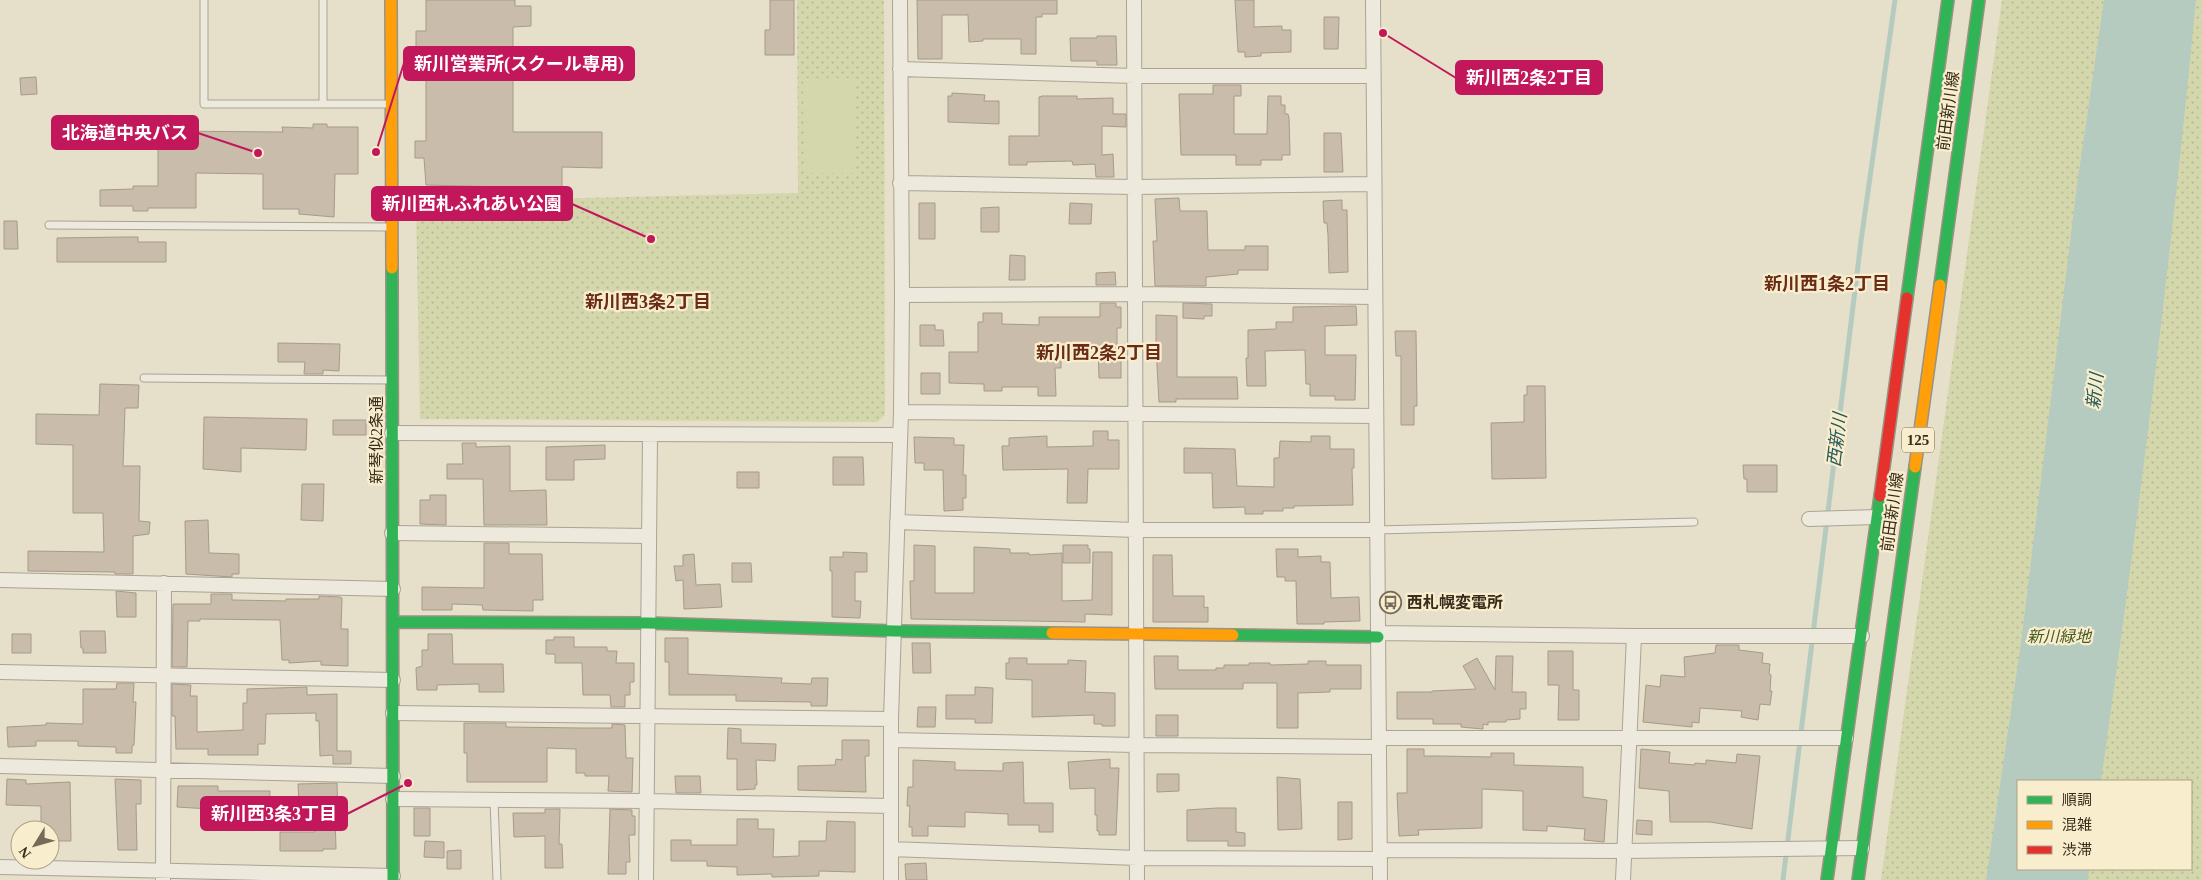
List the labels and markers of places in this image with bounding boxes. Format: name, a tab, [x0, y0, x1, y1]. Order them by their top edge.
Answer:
callout: 新川営業所(スクール専用)	[404, 47, 634, 80]
callout: 新川西2条2丁目	[1456, 61, 1602, 94]
callout: 北海道中央バス	[52, 116, 198, 149]
callout: 新川西札ふれあい公園	[372, 187, 572, 220]
bus stop icon: 西札幌変電所	[1379, 590, 1403, 614]
place label: 西札幌変電所	[1407, 594, 1503, 611]
callout: 新川西3条3丁目	[201, 797, 347, 830]

